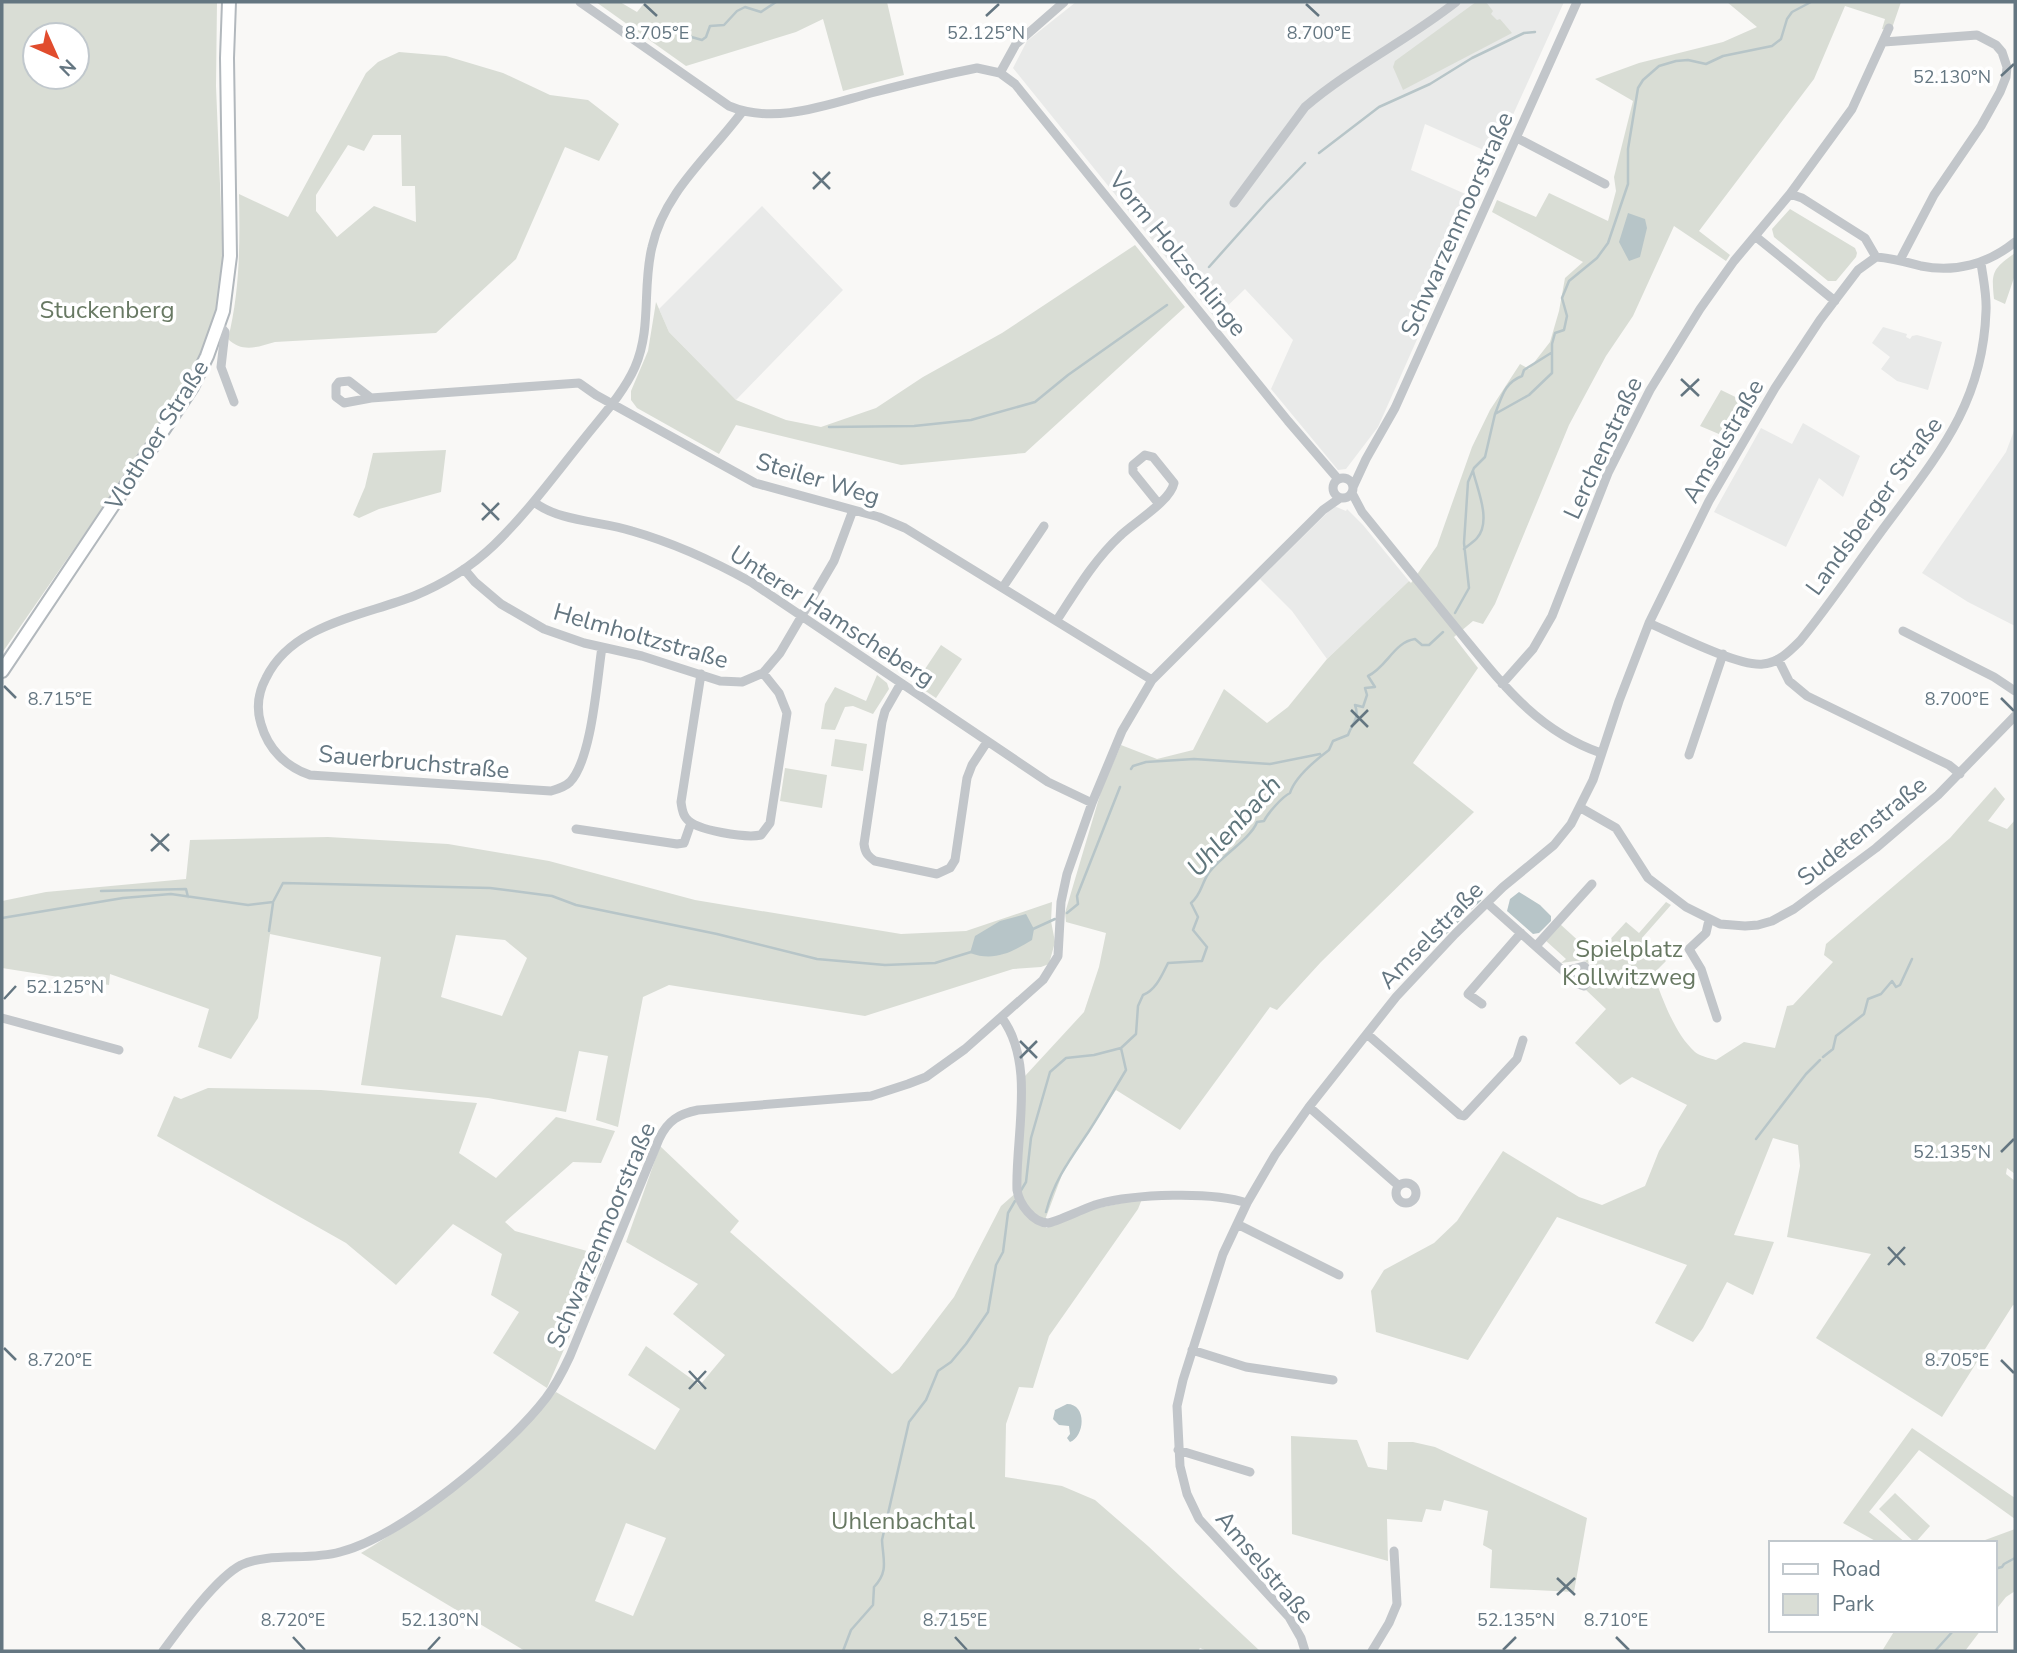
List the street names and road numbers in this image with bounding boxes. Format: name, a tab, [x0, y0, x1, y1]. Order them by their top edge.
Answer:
street label: Schwarzenmoorstraße	[1393, 107, 1521, 341]
street label: Vorm Holzschlinge	[1101, 164, 1254, 343]
street label: Vlothoer Straße	[97, 354, 216, 517]
street label: Lerchenstraße	[1556, 372, 1650, 524]
street label: Amselstraße	[1675, 373, 1771, 509]
street label: Landsberger Straße	[1798, 410, 1950, 602]
street label: Steiler Weg	[752, 445, 884, 513]
street label: Unterer Hamscheberg	[723, 538, 941, 694]
street label: Helmholtzstraße	[550, 596, 732, 676]
street label: Sauerbruchstraße	[317, 738, 511, 786]
street label: Sudetenstraße	[1790, 769, 1934, 893]
street label: Amselstraße	[1372, 874, 1490, 996]
street label: Schwarzenmoorstraße	[539, 1117, 663, 1353]
street label: Amselstraße	[1208, 1504, 1322, 1630]

